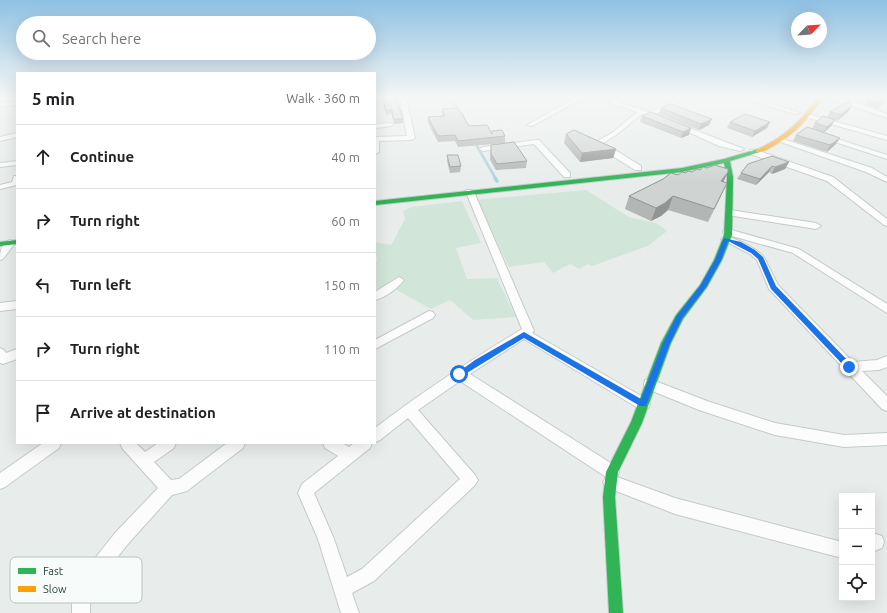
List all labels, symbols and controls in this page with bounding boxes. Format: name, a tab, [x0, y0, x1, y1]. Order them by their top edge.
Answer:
north arrow	[791, 12, 827, 48]
search box	[16, 16, 376, 60]
icon: search	[30, 27, 52, 49]
text: Search here	[62, 30, 141, 47]
text: 5 min	[32, 89, 75, 108]
text: Walk · 360 m	[286, 91, 360, 105]
icon: ahead	[32, 146, 54, 168]
text: Continue	[70, 148, 134, 165]
text: 40 m	[331, 150, 360, 164]
icon: right	[32, 210, 54, 232]
text: Turn right	[70, 212, 140, 229]
text: 60 m	[331, 214, 360, 228]
icon: left	[32, 274, 54, 296]
text: Turn left	[70, 276, 131, 293]
text: 150 m	[324, 278, 360, 292]
icon: right	[32, 338, 54, 360]
text: Turn right	[70, 340, 140, 357]
text: 110 m	[324, 342, 360, 356]
route end	[840, 358, 858, 376]
route start	[450, 365, 468, 383]
icon: arrive	[32, 402, 54, 424]
text: Arrive at destination	[70, 404, 216, 421]
map controls	[839, 493, 875, 601]
button: +	[839, 493, 875, 529]
button: −	[839, 529, 875, 565]
legend	[10, 557, 142, 603]
text: Fast	[43, 565, 64, 577]
button: locate	[839, 565, 875, 601]
text: Slow	[43, 583, 67, 595]

